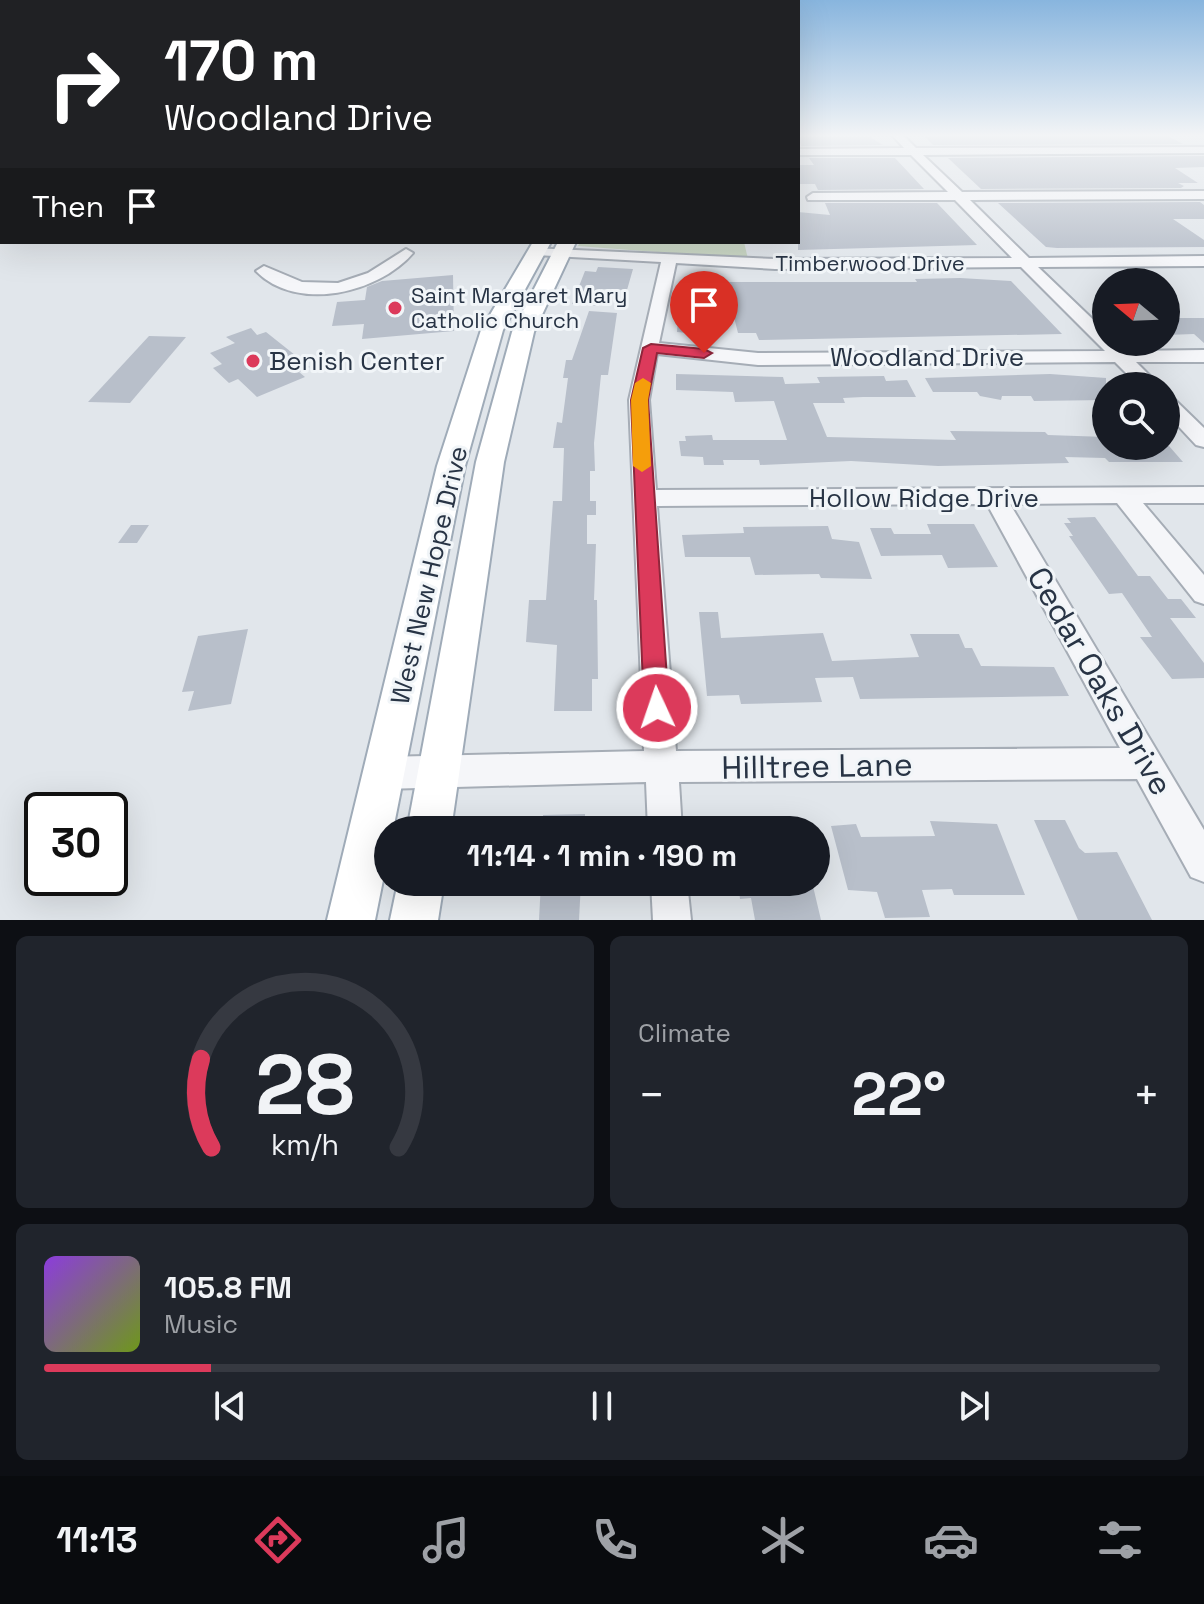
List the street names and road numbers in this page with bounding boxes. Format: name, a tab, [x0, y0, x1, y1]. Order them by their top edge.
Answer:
street label: Timberwood Drive	[775, 249, 965, 277]
street label: Woodland Drive	[830, 340, 1024, 374]
street label: West New Hope Drive	[383, 443, 475, 707]
street label: Hollow Ridge Drive	[809, 481, 1039, 515]
street label: Cedar Oaks Drive	[1018, 560, 1182, 802]
street label: Hilltree Lane	[721, 744, 913, 788]

